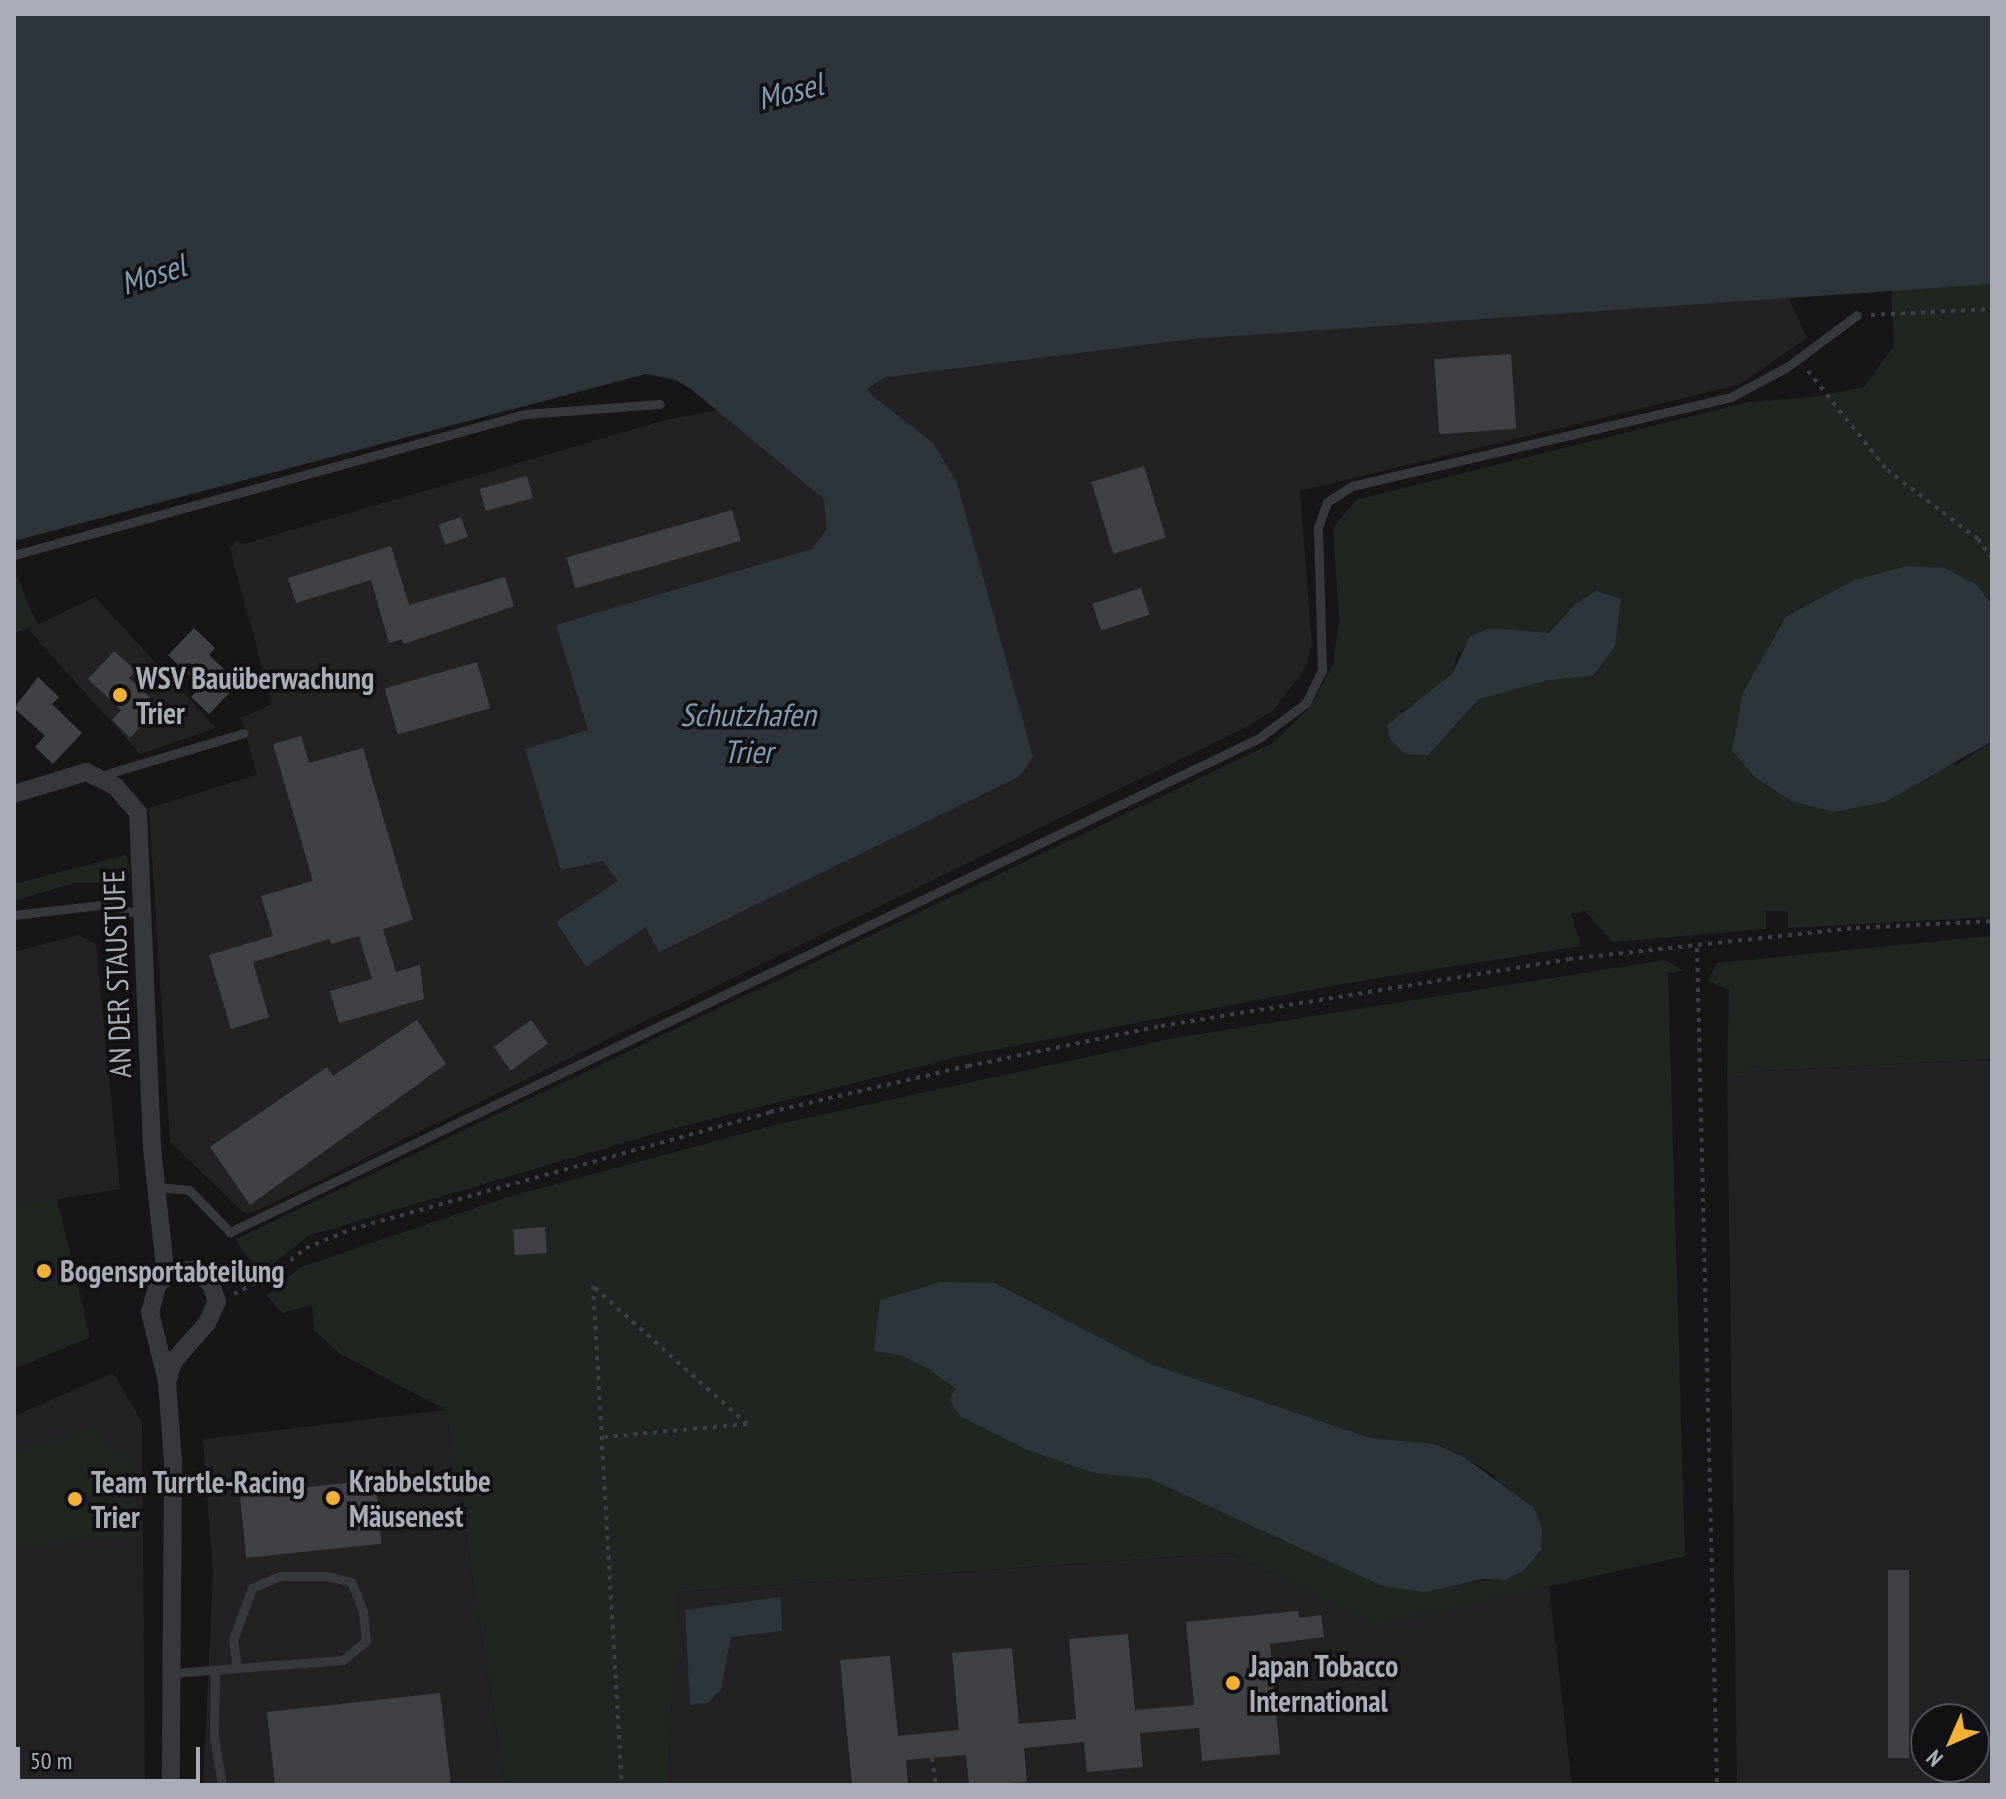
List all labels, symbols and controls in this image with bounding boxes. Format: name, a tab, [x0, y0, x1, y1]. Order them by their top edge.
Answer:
water label: Mosel	[753, 64, 827, 118]
water label: Mosel	[116, 246, 190, 302]
place label: WSV Bauüberwachung Trier	[136, 660, 375, 730]
marker: WSV Bauüberwachung Trier	[111, 686, 129, 704]
water label: Schutzhafen Trier	[680, 696, 816, 771]
street label: AN DER STAUSTUFE	[95, 870, 139, 1078]
place label: Bogensportabteilung	[60, 1253, 285, 1289]
marker: Bogensportabteilung	[35, 1262, 53, 1280]
place label: Krabbelstube Mäusenest	[349, 1463, 491, 1534]
place label: Team Turrtle-Racing Trier	[91, 1464, 306, 1534]
marker: Krabbelstube Mäusenest	[324, 1489, 342, 1507]
marker: Team Turrtle-Racing Trier	[66, 1490, 84, 1508]
place label: Japan Tobacco International	[1249, 1648, 1399, 1718]
marker: Japan Tobacco International	[1224, 1674, 1242, 1692]
north arrow	[1910, 1703, 1990, 1783]
scale bar	[20, 1731, 204, 1781]
text: N	[1920, 1744, 1949, 1773]
text: 50 m	[30, 1745, 72, 1776]

